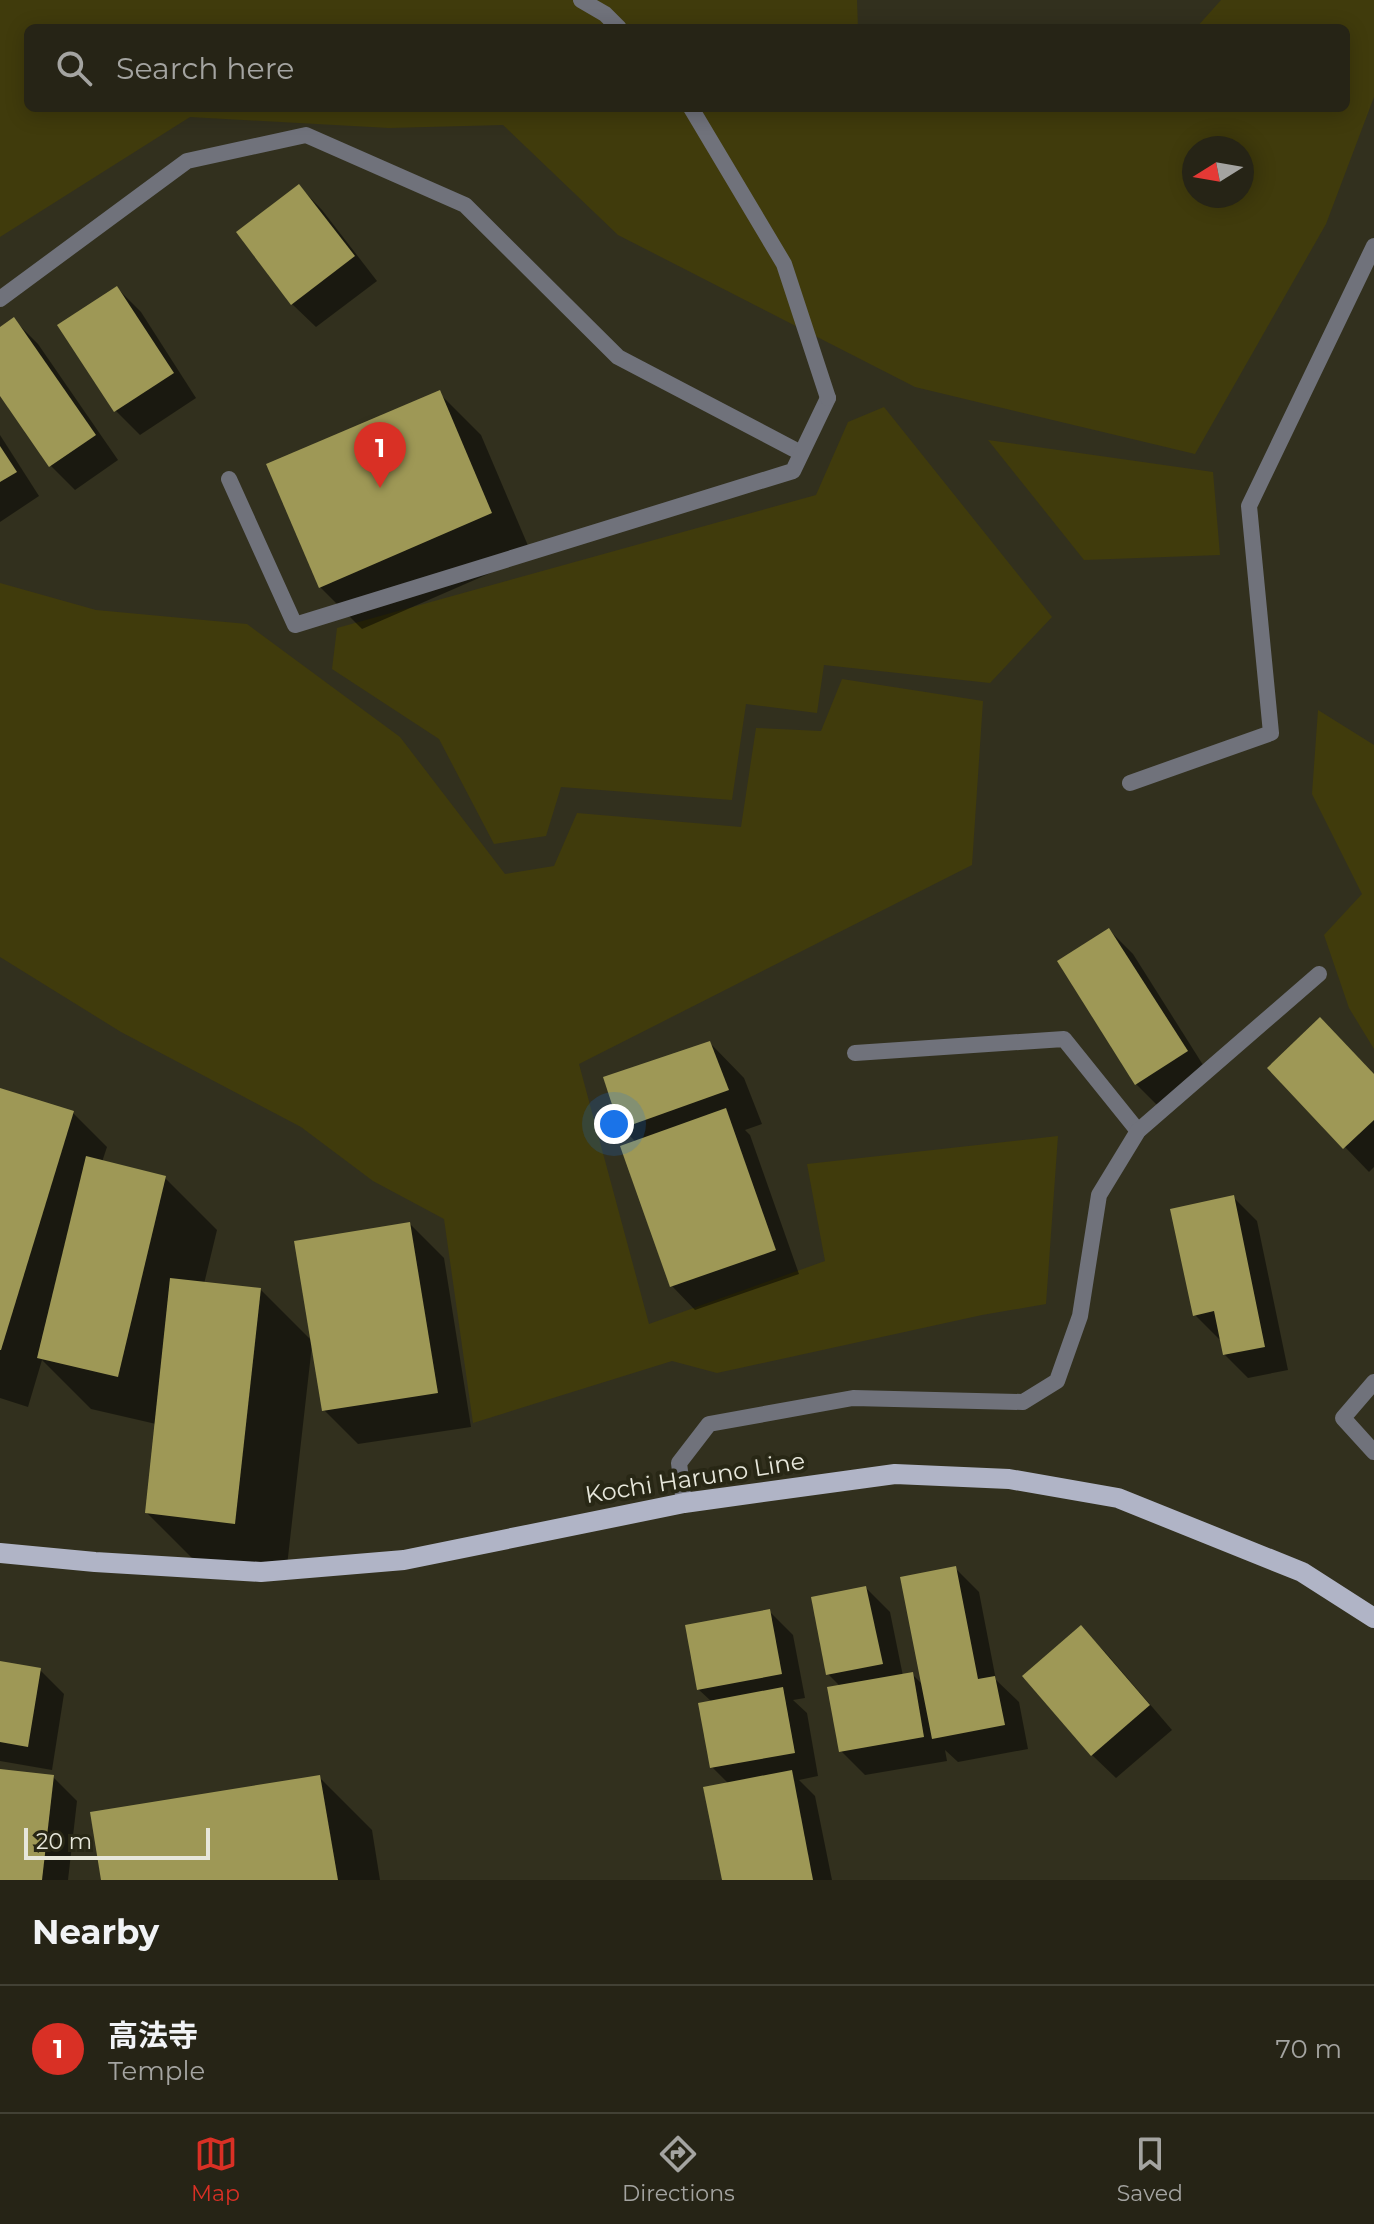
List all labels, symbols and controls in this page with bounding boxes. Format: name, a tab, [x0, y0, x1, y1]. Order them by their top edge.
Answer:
search box	[24, 24, 1350, 112]
icon: search	[52, 46, 96, 90]
text: Search here	[116, 50, 294, 87]
north arrow	[1182, 136, 1254, 208]
pin: 1	[354, 422, 406, 488]
your location	[594, 1104, 634, 1144]
street label: Kochi Haruno Line	[583, 1446, 807, 1509]
scale bar	[24, 1824, 210, 1860]
text: 20 m	[36, 1828, 92, 1855]
text: Nearby	[32, 1911, 159, 1953]
text: 高法寺	[108, 2017, 198, 2054]
text: 1	[53, 2033, 63, 2065]
text: 70 m	[1276, 2033, 1342, 2065]
text: Temple	[108, 2055, 205, 2087]
tab: Map	[191, 2132, 240, 2207]
tab: Directions	[622, 2132, 735, 2207]
tab: Saved	[1117, 2132, 1183, 2207]

